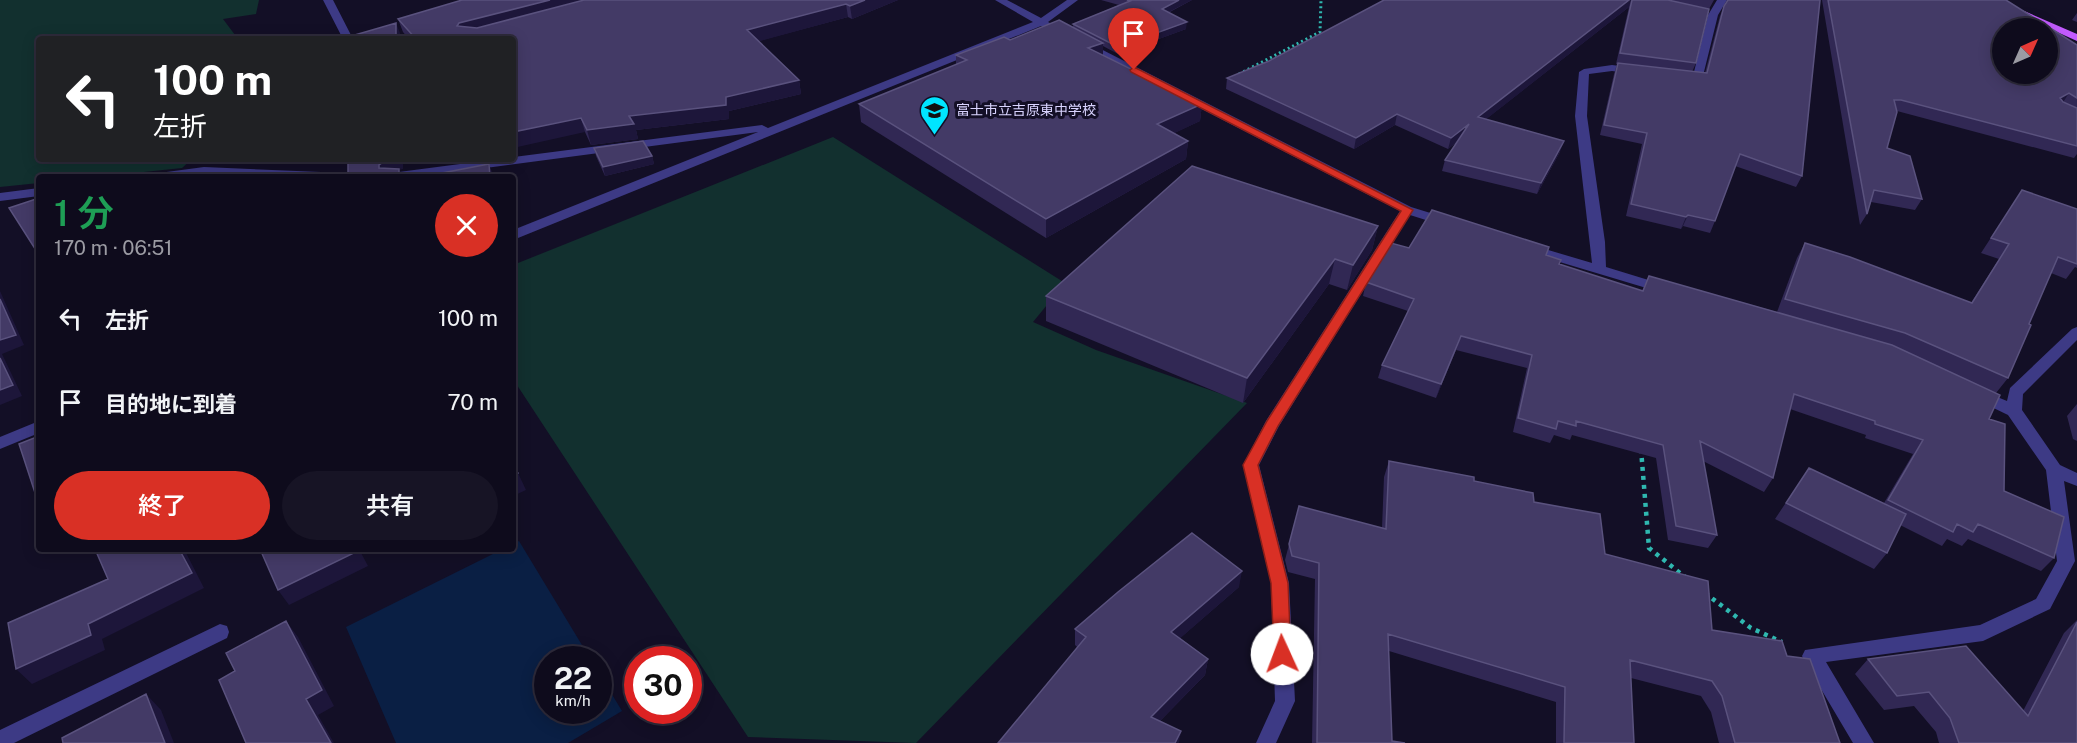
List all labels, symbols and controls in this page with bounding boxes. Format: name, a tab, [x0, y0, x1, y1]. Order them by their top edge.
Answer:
pin	[1108, 8, 1159, 70]
icon: arrive	[1117, 17, 1150, 50]
north arrow	[1992, 18, 2058, 84]
map controls	[1992, 18, 2058, 84]
text: 100 m	[153, 55, 272, 104]
icon: left	[54, 60, 132, 138]
school or university icon: 富士市立吉原東中学校	[919, 94, 951, 136]
place label: 富士市立吉原東中学校	[956, 102, 1096, 118]
text: 左折	[153, 110, 207, 142]
text: 1 分	[54, 192, 113, 234]
button: close	[435, 194, 498, 257]
text: 170 m · 06:51	[54, 236, 172, 260]
icon: left	[54, 302, 87, 335]
text: 100 m	[438, 305, 498, 331]
text: 左折	[105, 307, 149, 333]
icon: arrive	[54, 386, 87, 419]
text: 70 m	[447, 389, 498, 415]
text: 目的地に到着	[105, 391, 237, 417]
button: 終了	[54, 471, 270, 540]
button: 共有	[282, 471, 498, 540]
position arrow	[1250, 622, 1314, 686]
speed limit sign: 30	[624, 646, 702, 724]
text: 22	[554, 660, 592, 696]
text: km/h	[555, 692, 591, 709]

